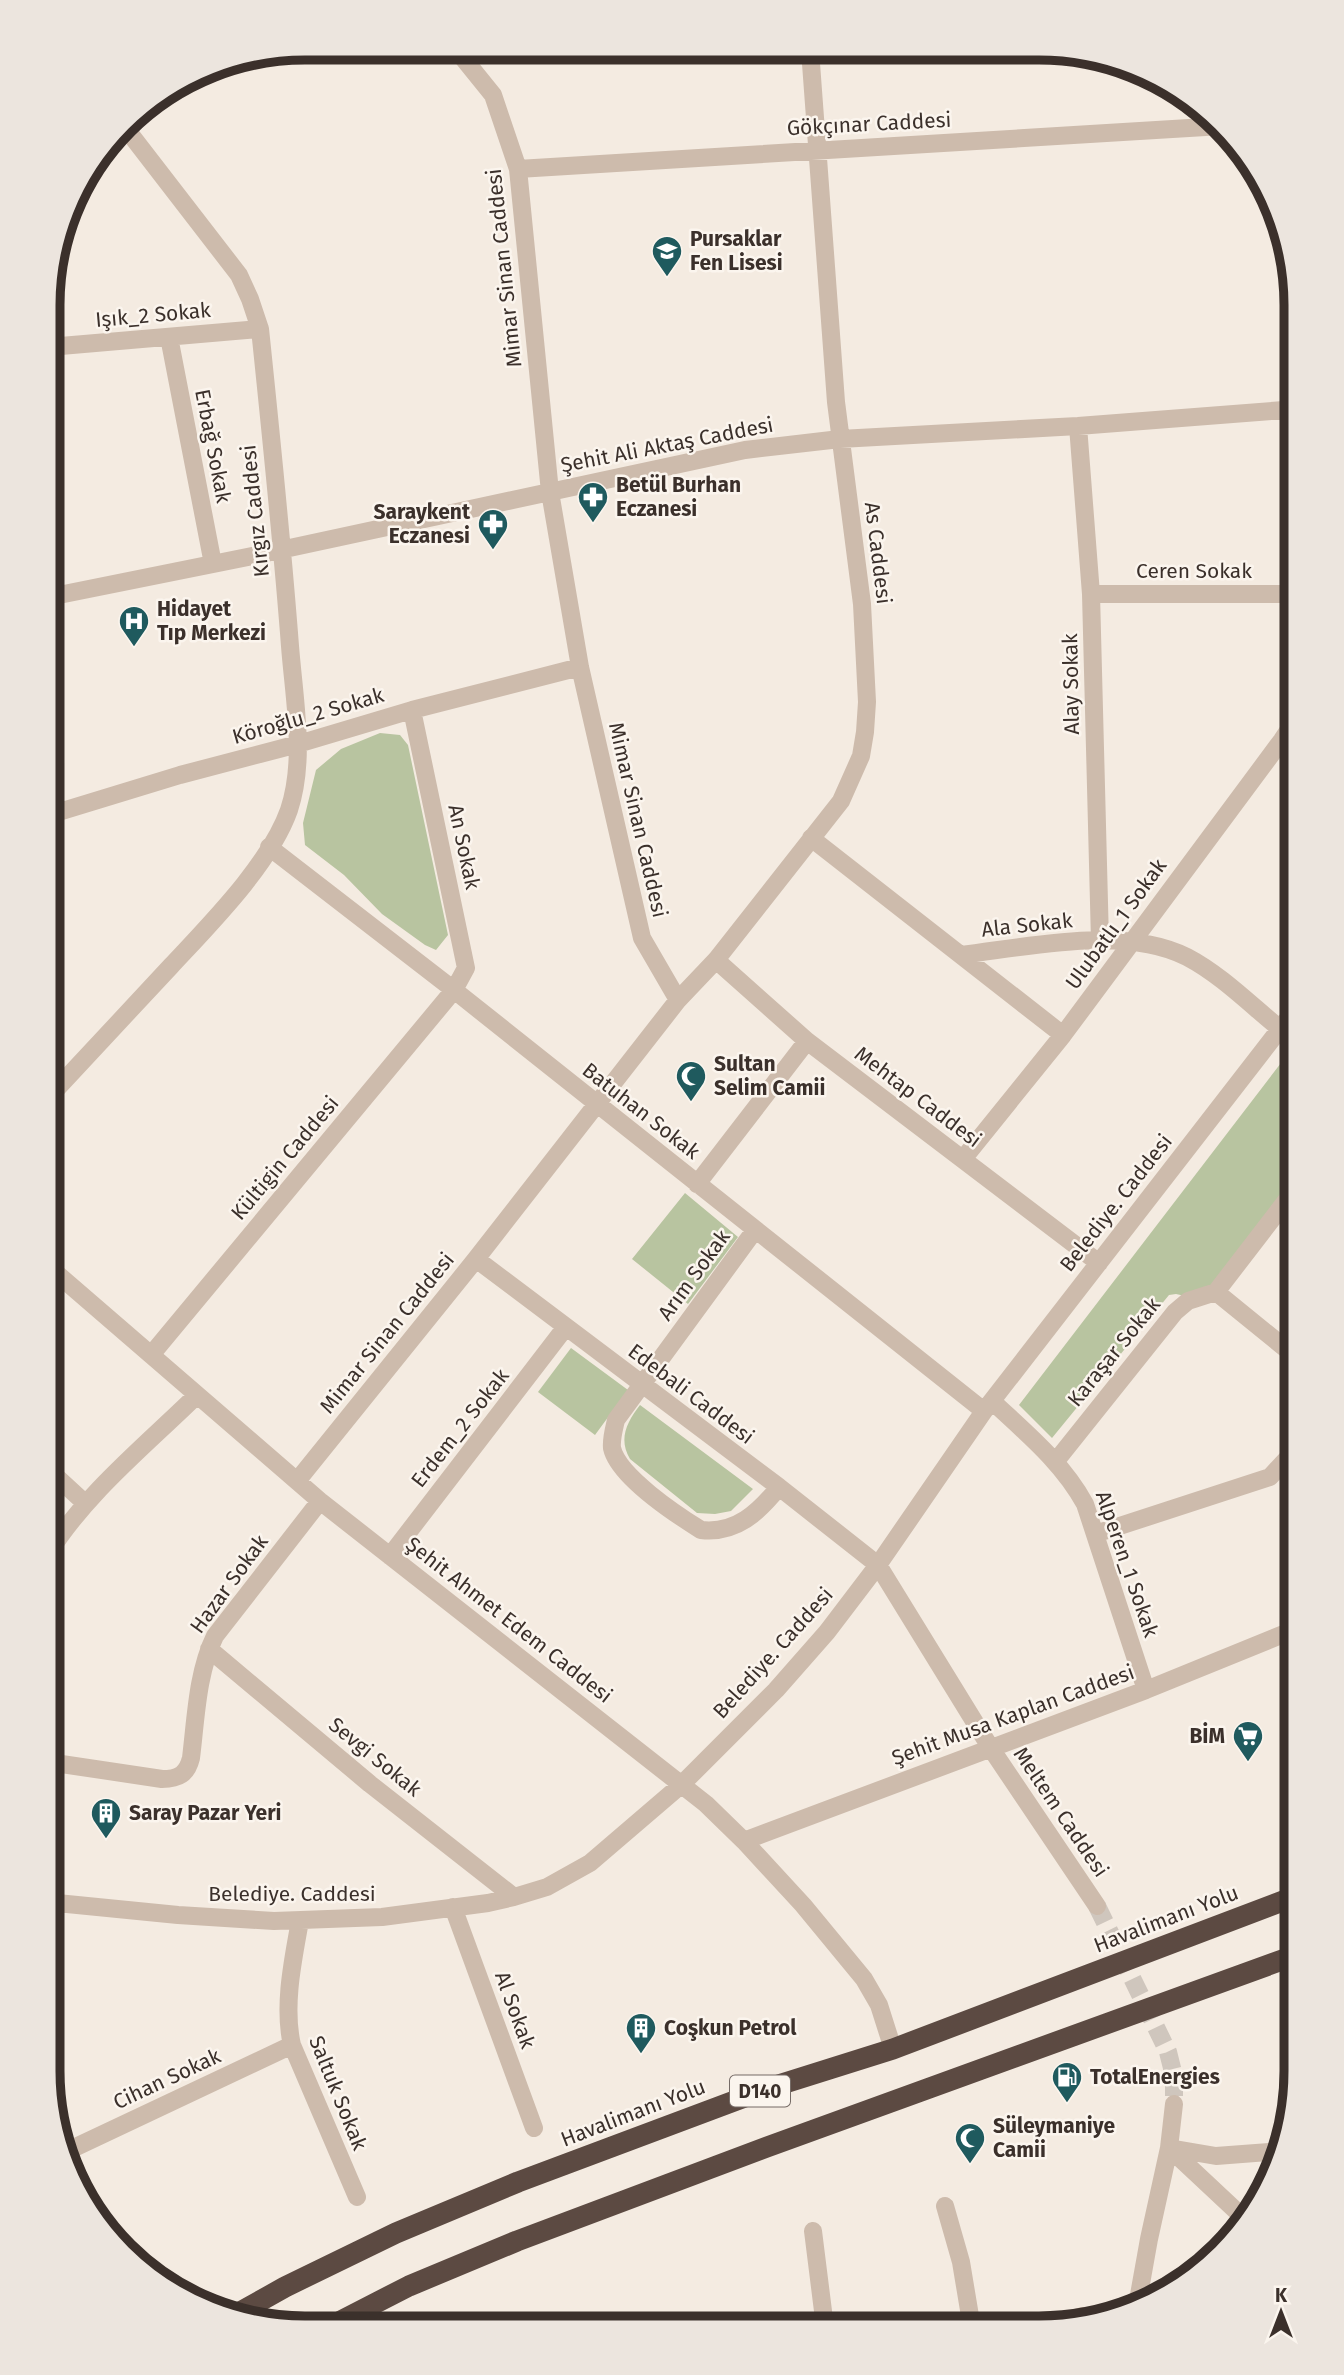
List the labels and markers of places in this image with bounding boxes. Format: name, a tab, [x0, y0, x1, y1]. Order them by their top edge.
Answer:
place label: Pursaklar Fen Lisesi	[690, 226, 783, 276]
school or university icon: Pursaklar Fen Lisesi	[650, 234, 684, 278]
place label: Betül Burhan Eczanesi	[616, 472, 741, 522]
pharmacy icon: Betül Burhan Eczanesi	[576, 480, 610, 524]
place label: Saraykent Eczanesi	[374, 499, 471, 549]
pharmacy icon: Saraykent Eczanesi	[476, 507, 510, 551]
place label: Hidayet Tıp Merkezi	[157, 596, 266, 646]
hospital icon: Hidayet Tıp Merkezi	[117, 604, 151, 648]
place label: Sultan Selim Camii	[714, 1051, 825, 1101]
mosque icon: Sultan Selim Camii	[674, 1059, 708, 1103]
supermarket icon: BİM	[1231, 1719, 1265, 1763]
place label: BİM	[1189, 1722, 1225, 1749]
building icon: Saray Pazar Yeri	[89, 1796, 123, 1840]
place label: Saray Pazar Yeri	[129, 1800, 282, 1826]
building icon: Coşkun Petrol	[624, 2011, 658, 2055]
place label: Coşkun Petrol	[664, 2015, 797, 2041]
fuel station icon: TotalEnergies	[1050, 2060, 1084, 2104]
place label: TotalEnergies	[1090, 2064, 1220, 2090]
place label: Süleymaniye Camii	[993, 2113, 1115, 2163]
mosque icon: Süleymaniye Camii	[953, 2121, 987, 2165]

